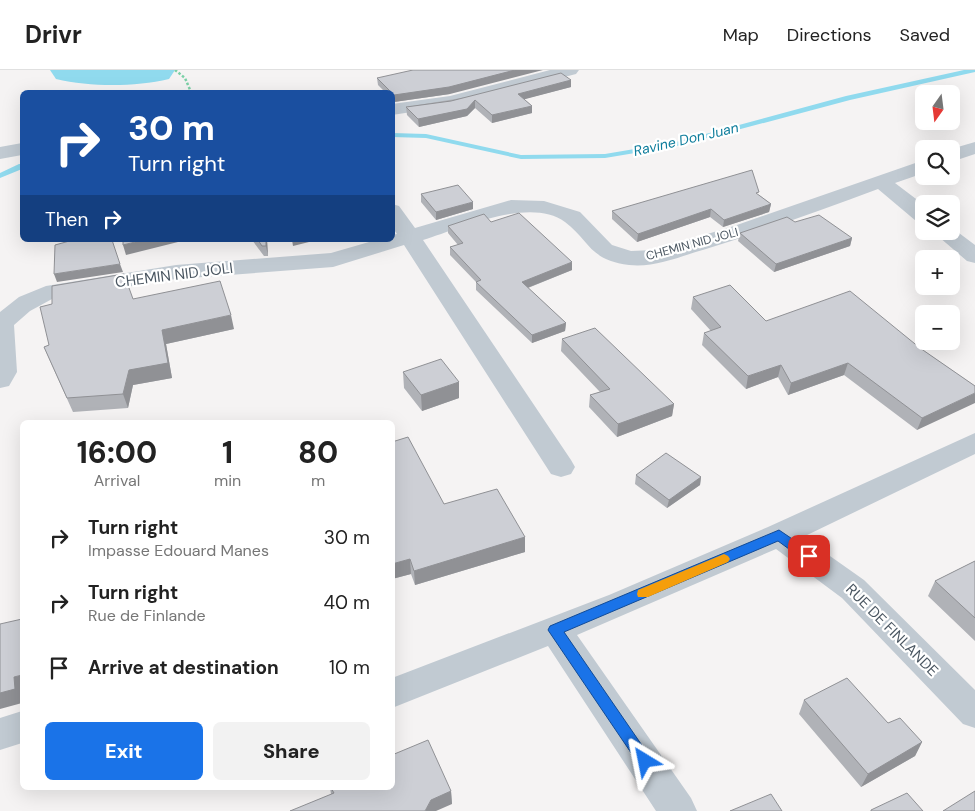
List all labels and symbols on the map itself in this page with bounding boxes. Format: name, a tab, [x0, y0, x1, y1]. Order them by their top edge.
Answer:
north arrow	[915, 85, 960, 130]
water label: Ravine Don Juan	[632, 118, 740, 160]
street label: CHEMIN NID JOLI	[644, 224, 740, 264]
street label: CHEMIN NID JOLI	[114, 258, 234, 292]
pin	[788, 535, 830, 577]
street label: RUE DE FINLANDE	[841, 579, 943, 681]
position arrow	[618, 734, 670, 786]

